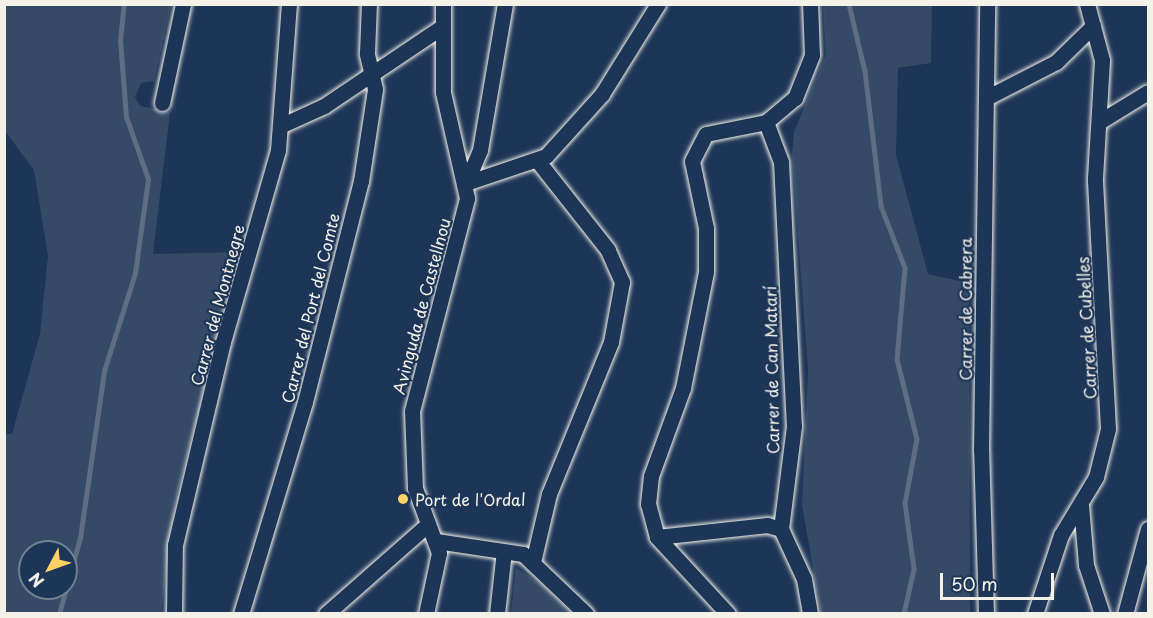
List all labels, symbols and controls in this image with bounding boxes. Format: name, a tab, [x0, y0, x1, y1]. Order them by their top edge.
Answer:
street label: Carrer del Port del Comte	[277, 209, 343, 407]
street label: Avinguda de Castellnou	[388, 216, 454, 396]
street label: Carrer del Montnegre	[186, 222, 248, 388]
street label: Carrer de Cabrera	[955, 237, 975, 381]
street label: Carrer de Cubelles	[1073, 256, 1099, 400]
street label: Carrer de Can Matarí	[760, 285, 782, 455]
place label: Port de l'Ordal	[415, 489, 526, 509]
marker: Port de l'Ordal	[396, 492, 410, 506]
north arrow	[18, 540, 78, 600]
scale bar	[943, 561, 1057, 599]
text: N	[23, 568, 49, 593]
text: 50 m	[951, 570, 998, 597]

